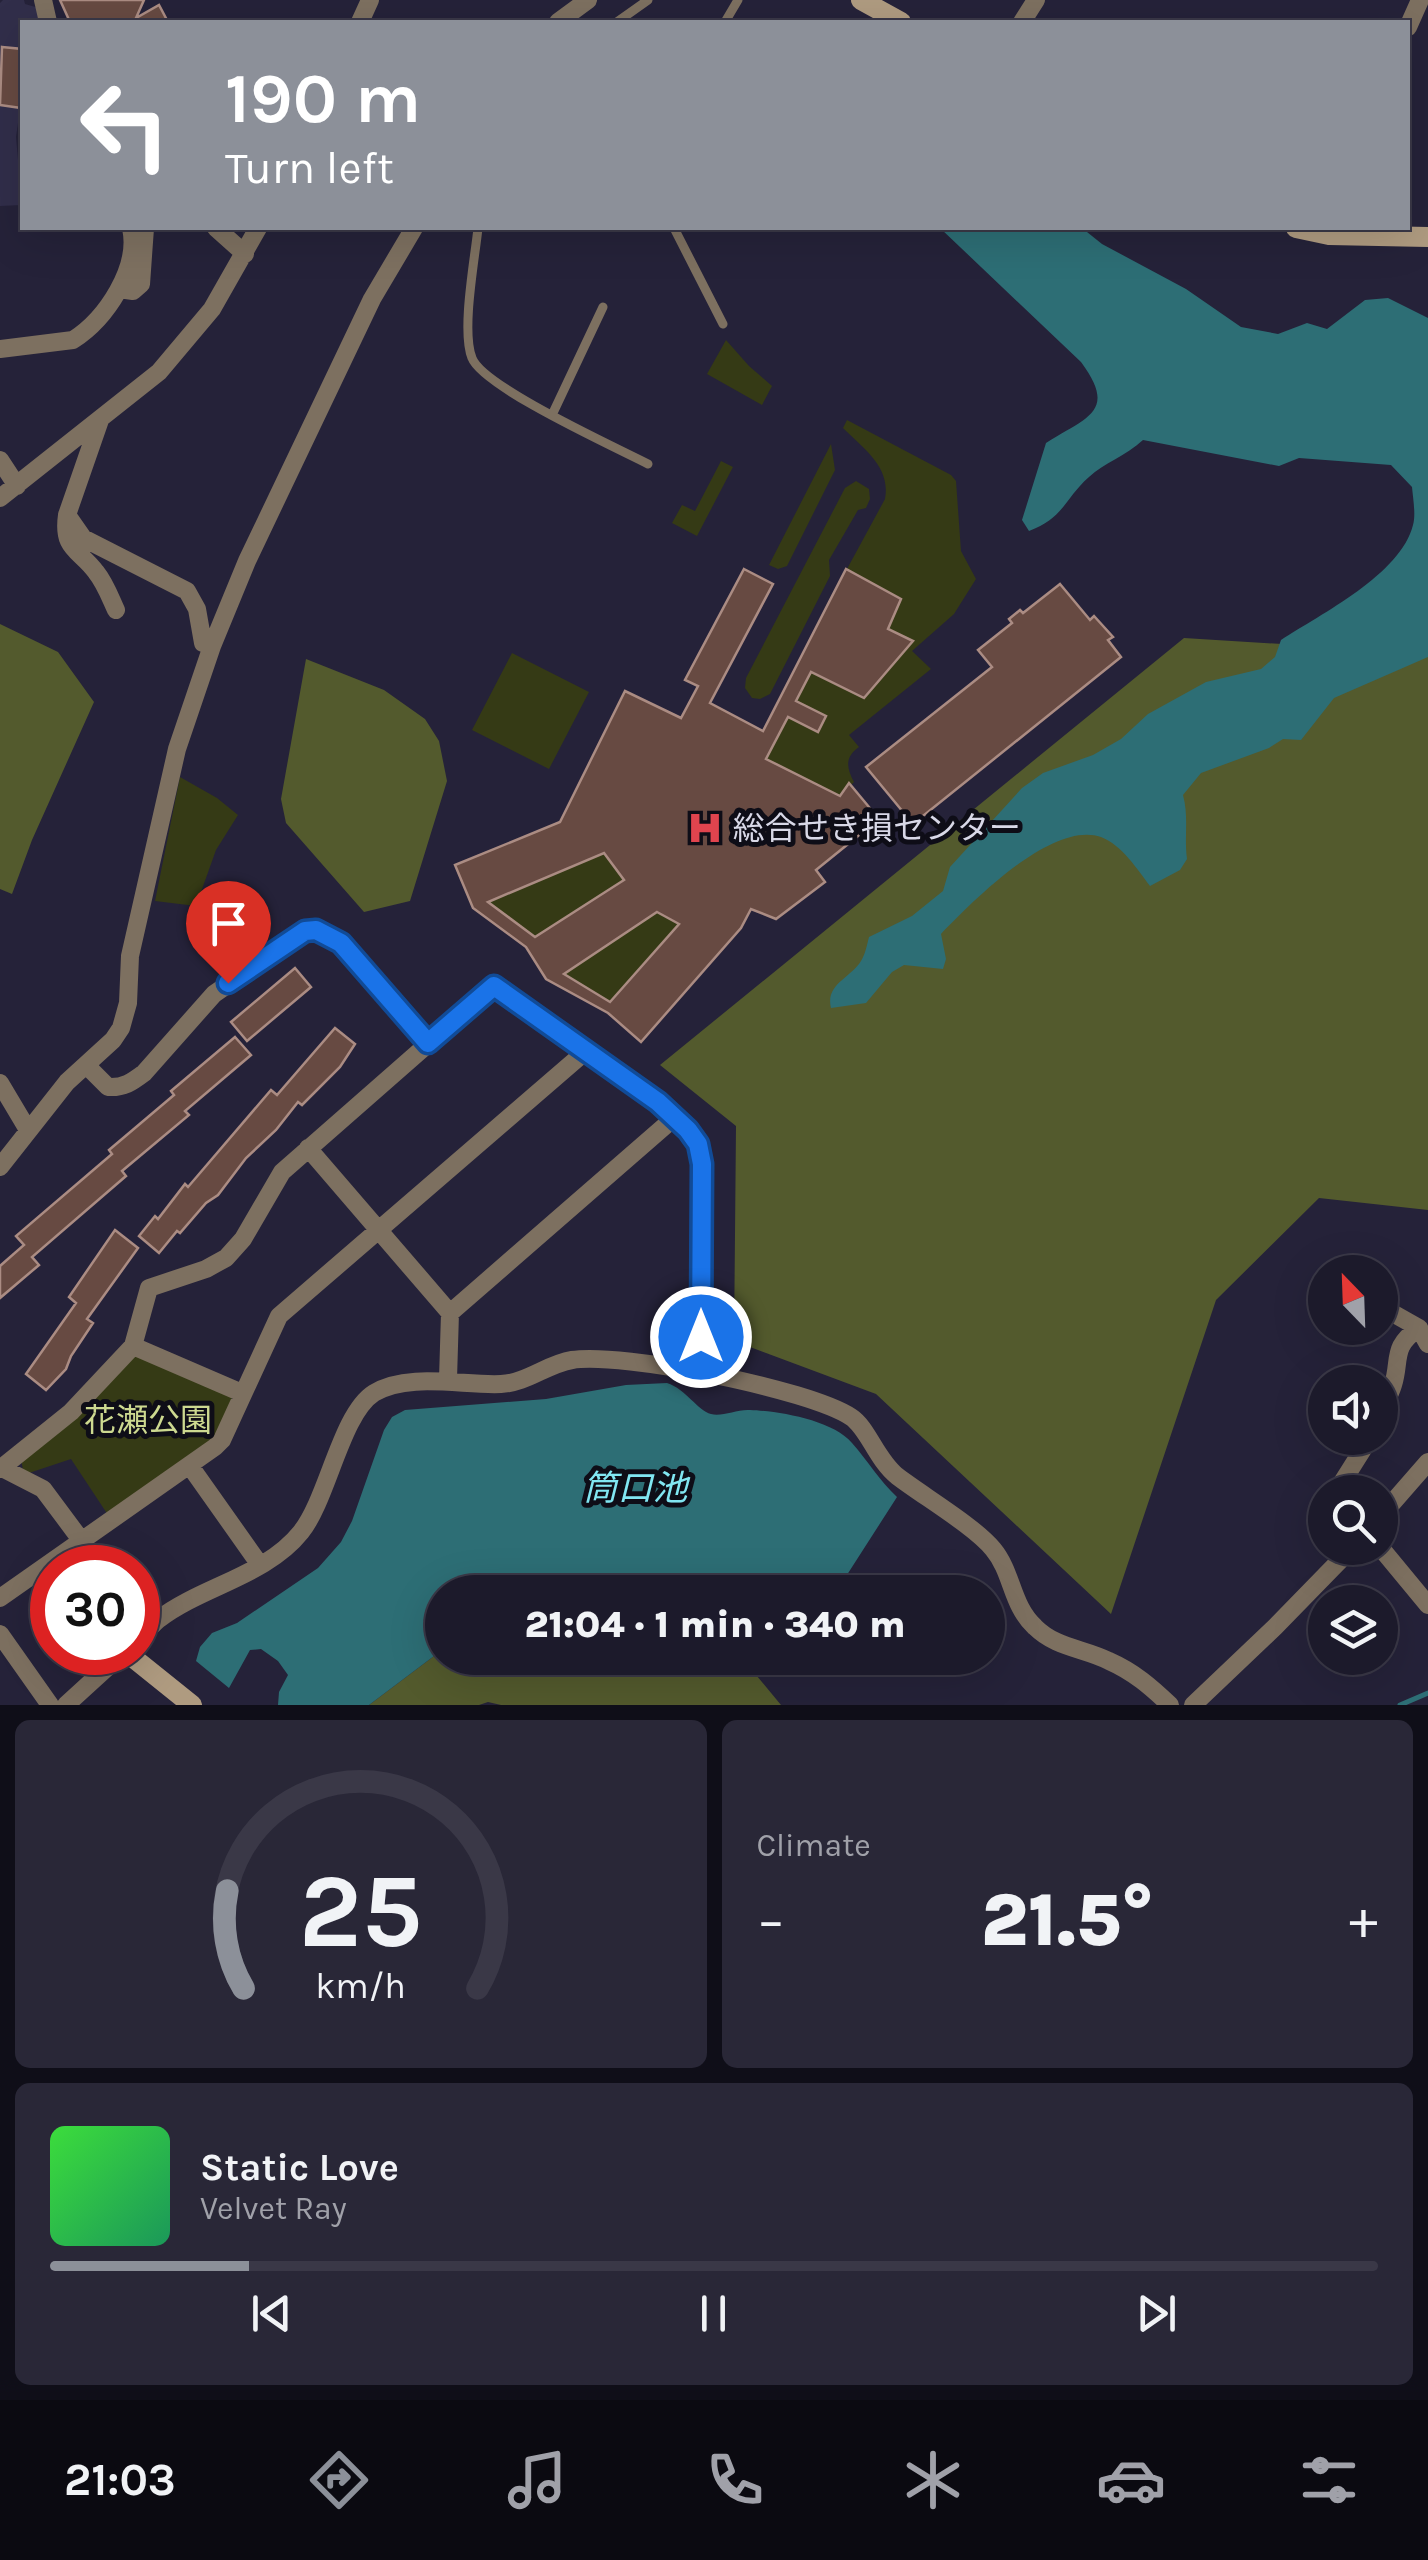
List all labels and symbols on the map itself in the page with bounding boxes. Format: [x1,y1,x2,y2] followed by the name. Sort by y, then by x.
[686,809,724,847] hospital icon: 総合せき損センター
[733,810,1021,847] place label: 総合せき損センター
[186,881,271,984] pin
[1308,1255,1398,1345] north arrow
[649,1285,753,1389] position arrow
[84,1402,212,1439] park label: 花瀬公園
[582,1468,690,1509] water label: 筒口池
[30,1545,160,1675] speed limit sign: 30

